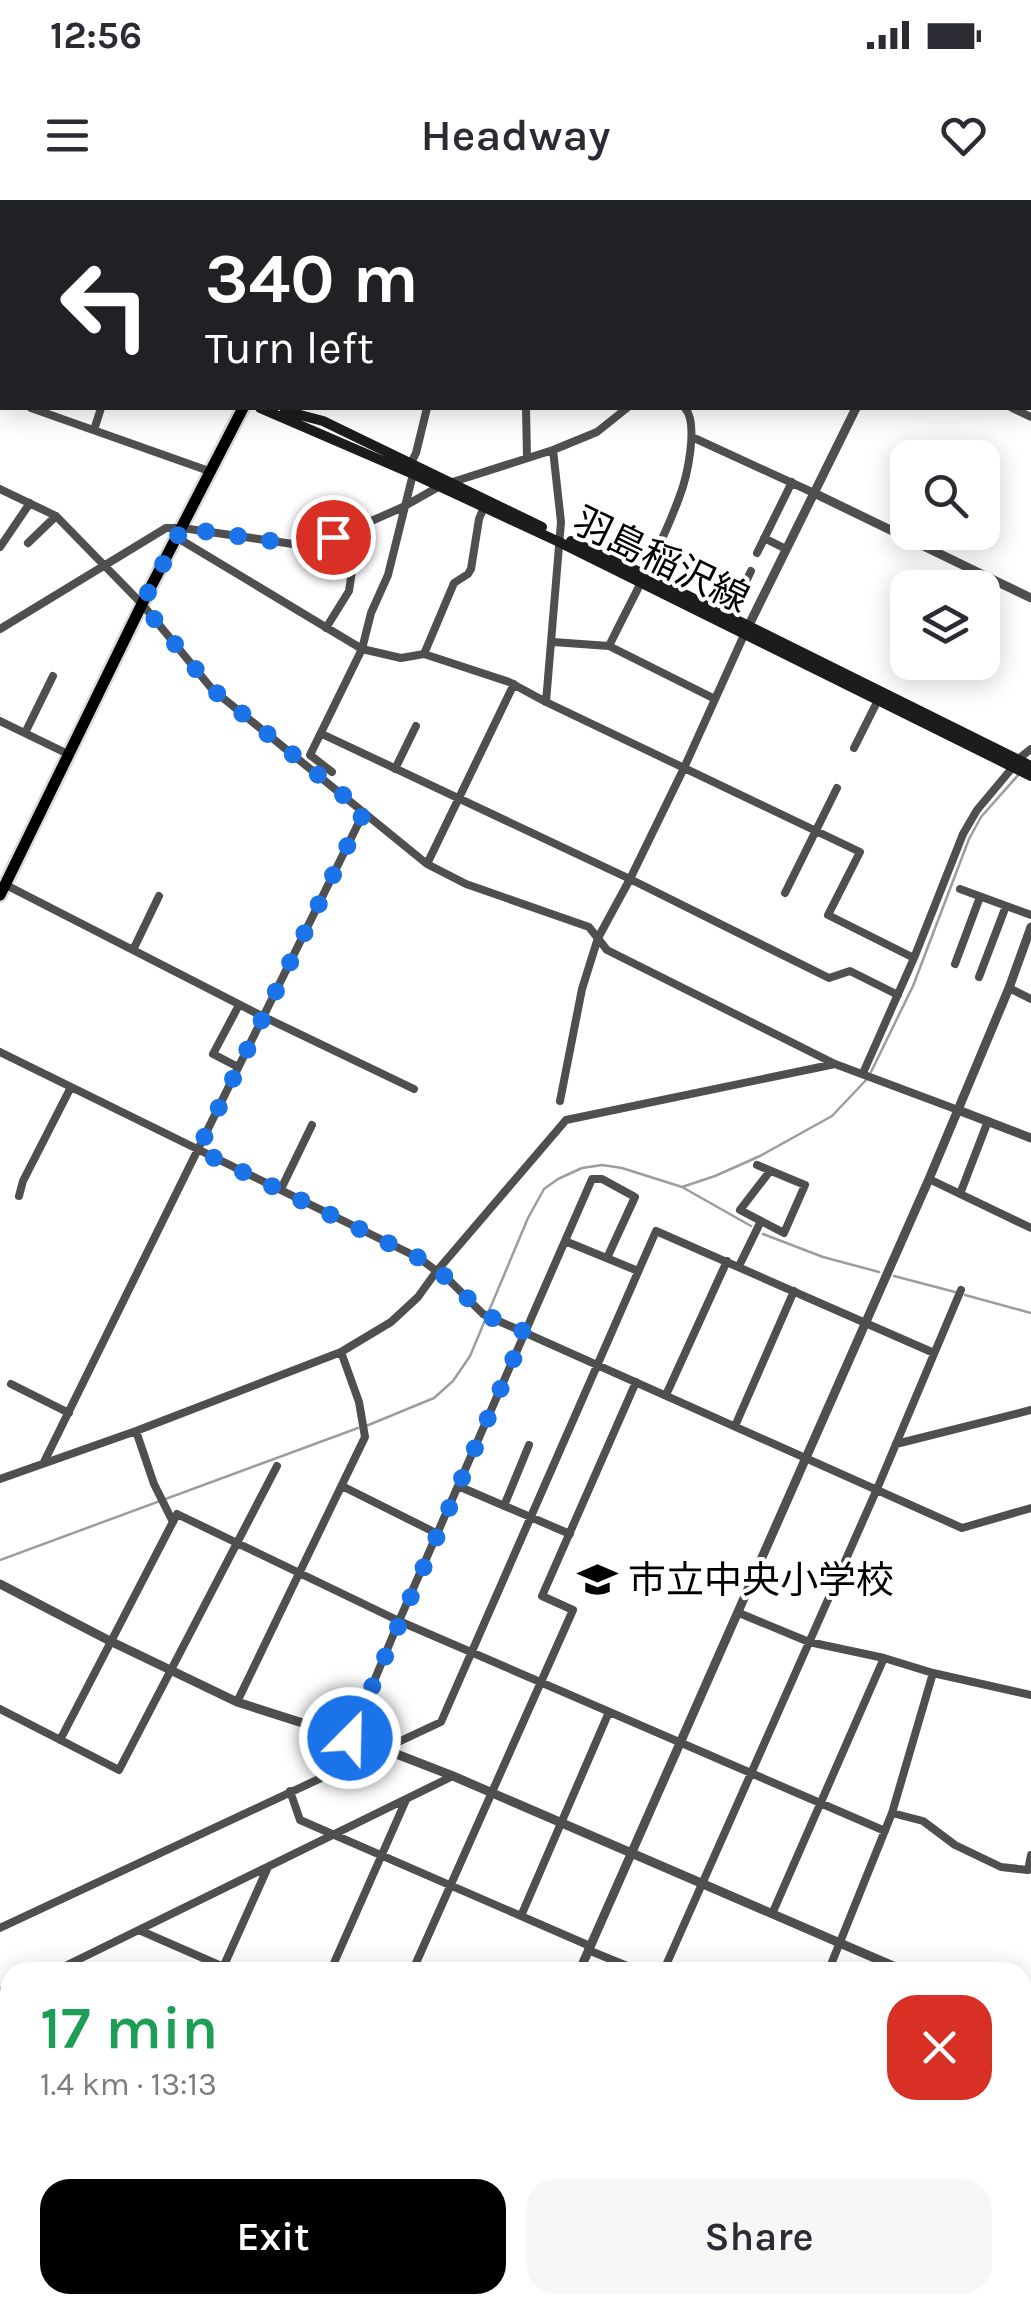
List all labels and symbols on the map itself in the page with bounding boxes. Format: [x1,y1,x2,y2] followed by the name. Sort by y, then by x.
[291,495,376,580] pin
[566,498,756,622] street label: 羽島稲沢線
[628,1558,894,1603] place label: 市立中央小学校
[577,1559,619,1601] school or university icon: 市立中央小学校
[298,1686,402,1790] position arrow

